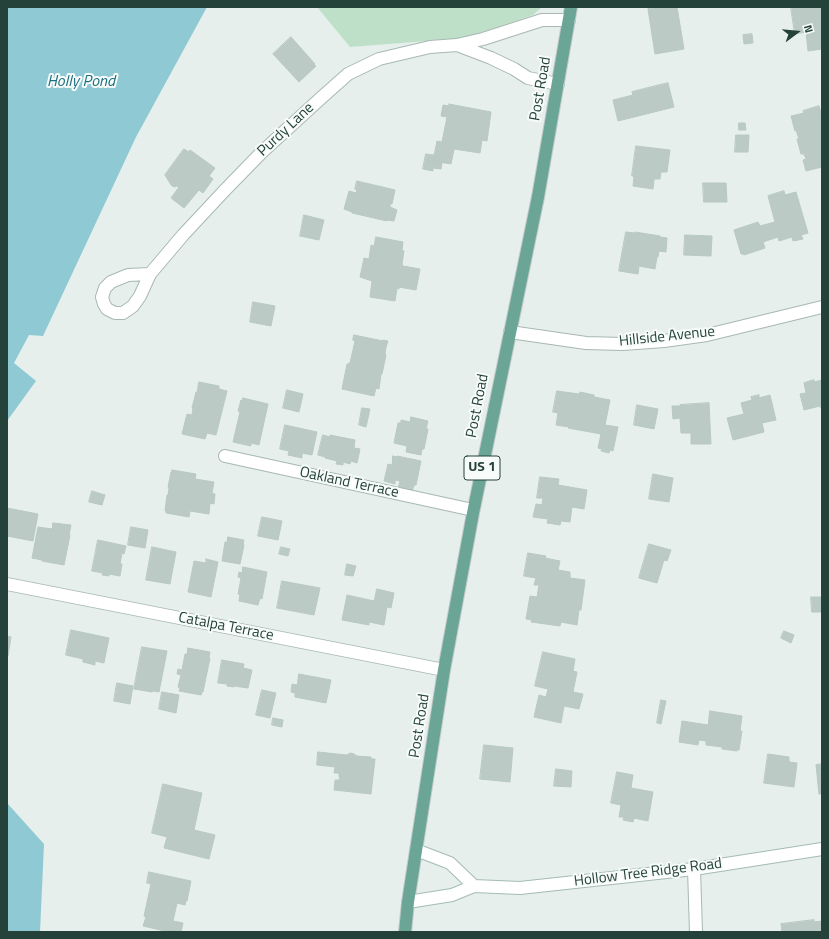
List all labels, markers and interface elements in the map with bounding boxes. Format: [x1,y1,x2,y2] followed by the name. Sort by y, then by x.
[777,12,817,52] north arrow
[800,23,817,35] text: N
[527,56,555,122] street label: Post Road
[47,72,115,92] water label: Holly Pond
[254,99,318,161] street label: Purdy Lane
[618,323,716,351] street label: Hillside Avenue
[463,372,493,440] street label: Post Road
[464,456,500,480] road number: US 1
[298,464,400,502] street label: Oakland Terrace
[177,609,275,645] street label: Catalpa Terrace
[406,693,434,759] street label: Post Road
[573,855,723,891] street label: Hollow Tree Ridge Road

